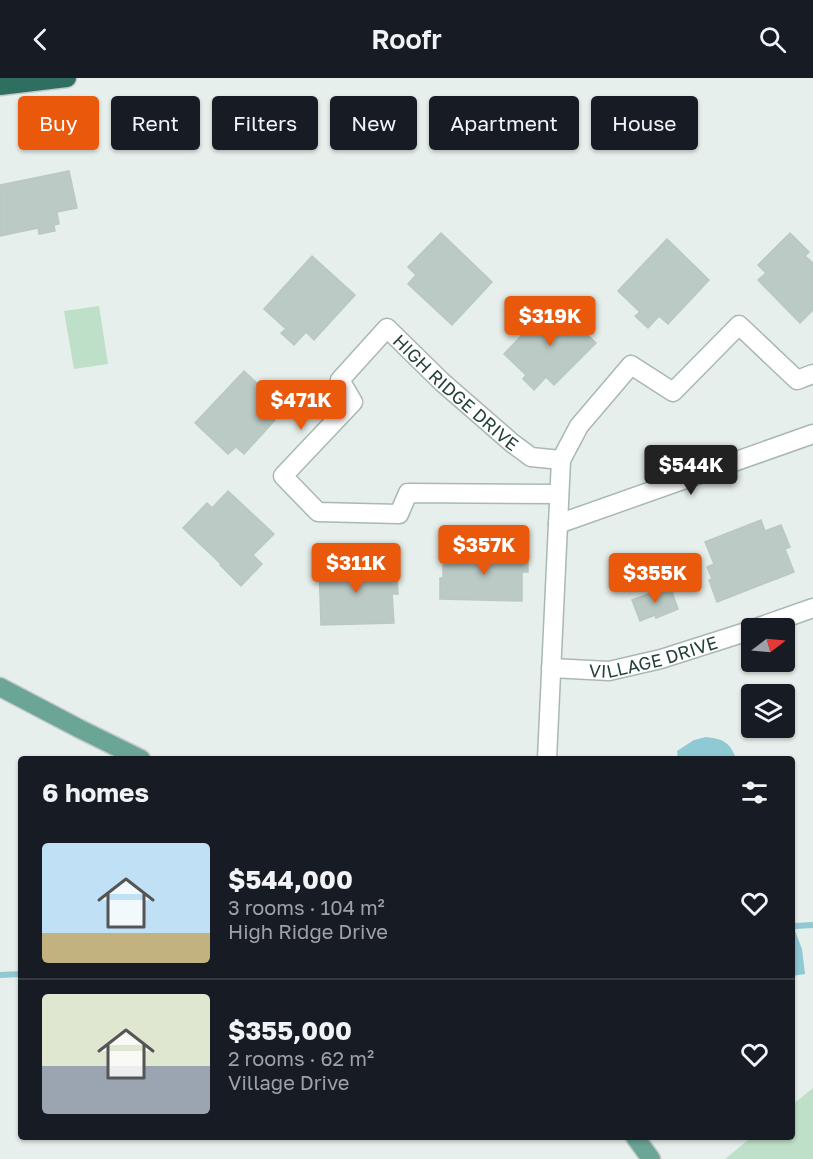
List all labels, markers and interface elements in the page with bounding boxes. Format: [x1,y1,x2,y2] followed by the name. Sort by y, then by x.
[24,23,57,56] icon: back
[371,23,442,55] text: Roofr
[756,23,789,56] icon: search
[18,96,99,150] chip: Buy
[111,96,200,150] chip: Rent
[212,96,318,150] chip: Filters
[330,96,417,150] chip: New
[429,96,579,150] chip: Apartment
[591,96,698,150] chip: House
[508,296,592,347] pin: $319K
[518,303,582,327] text: $319K
[389,329,523,455] street label: HIGH RIDGE DRIVE
[259,380,343,431] pin: $471K
[270,387,332,411] text: $471K
[649,445,733,496] pin: $544K
[658,452,724,476] text: $544K
[442,525,526,576] pin: $357K
[452,532,516,556] text: $357K
[314,543,398,594] pin: $311K
[326,550,386,574] text: $311K
[613,553,697,604] pin: $355K
[623,560,687,584] text: $355K
[741,618,795,672] north arrow
[741,618,795,738] map controls
[588,631,720,682] street label: VILLAGE DRIVE
[741,684,795,738] button: layers
[738,776,771,809] icon: filters
[42,777,149,808] text: 6 homes
[228,864,353,895] text: $544,000
[90,867,162,939] icon: home
[738,887,771,920] icon: heart
[228,895,385,919] text: 3 rooms · 104 m²
[228,919,388,943] text: High Ridge Drive
[228,1015,352,1046] text: $355,000
[90,1018,162,1090] icon: home
[738,1038,771,1071] icon: heart
[228,1046,374,1070] text: 2 rooms · 62 m²
[228,1070,349,1094] text: Village Drive

